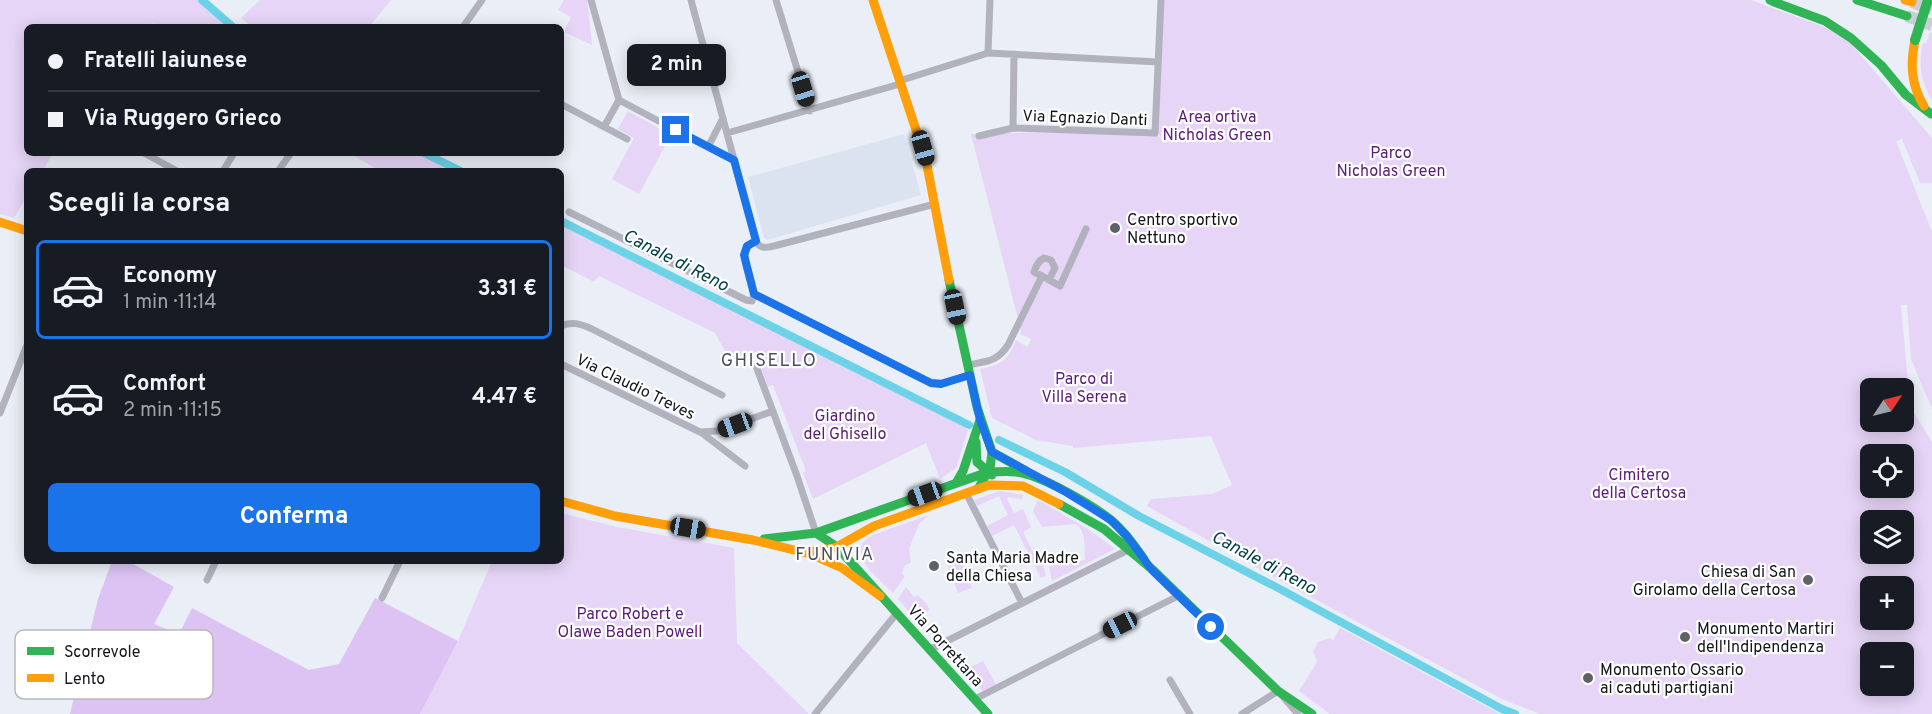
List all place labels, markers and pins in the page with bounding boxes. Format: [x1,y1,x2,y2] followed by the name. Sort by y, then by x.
[1127,211,1238,249] place label: Centro sportivo Nettuno
[1108,221,1122,235] marker: Centro sportivo Nettuno
[946,549,1079,587] place label: Santa Maria Madre della Chiesa
[927,559,941,573] marker: Santa Maria Madre della Chiesa
[1633,563,1796,601] place label: Chiesa di San Girolamo della Certosa
[1801,573,1815,587] marker: Chiesa di San Girolamo della Certosa
[1697,620,1834,658] place label: Monumento Martiri dell'Indipendenza
[1678,630,1692,644] marker: Monumento Martiri dell'Indipendenza
[1600,661,1744,699] place label: Monumento Ossario ai caduti partigiani
[1581,671,1595,685] marker: Monumento Ossario ai caduti partigiani

